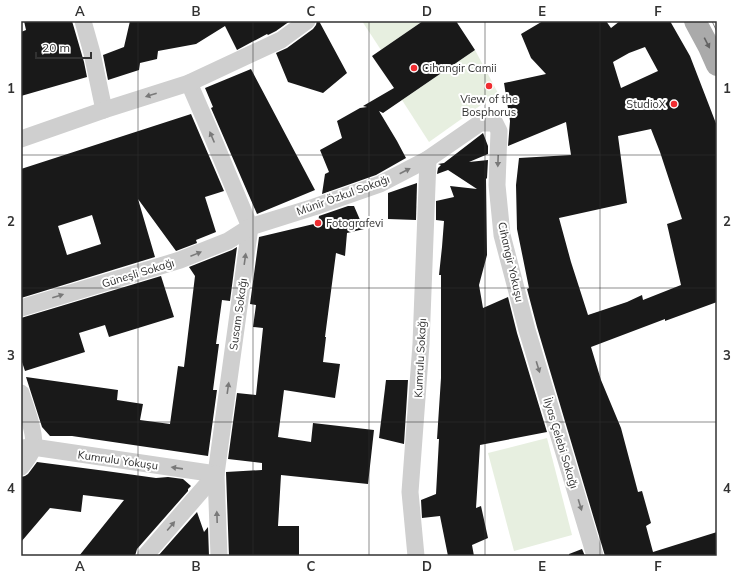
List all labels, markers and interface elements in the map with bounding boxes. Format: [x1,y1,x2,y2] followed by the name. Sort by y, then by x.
[75,3,85,19] text: A
[192,3,201,19] text: B
[307,3,316,19] text: C
[422,3,432,19] text: D
[538,3,546,19] text: E
[654,3,662,19] text: F
[36,34,91,60] scale bar
[703,37,710,49] one-way arrow
[42,40,70,55] text: 20 m
[422,61,497,75] place label: Cihangir Camii
[409,63,419,73] marker: Cihangir Camii
[7,80,15,96] text: 1
[723,80,731,96] text: 1
[484,81,494,91] marker: View of the Bosphorus
[145,92,157,98] one-way arrow
[460,92,518,119] place label: View of the Bosphorus
[626,97,667,111] place label: StudioX
[669,99,679,109] marker: StudioX
[209,130,215,142] one-way arrow
[495,155,501,168] one-way arrow
[399,168,411,174] one-way arrow
[295,172,391,218] street label: Münir Özkul Sokağı
[7,213,15,229] text: 2
[723,213,731,229] text: 2
[326,216,383,230] place label: Fotografevi
[313,218,323,228] marker: Fotografevi
[495,221,527,303] street label: Cihangir Yokuşu
[190,251,202,257] one-way arrow
[242,253,249,265] one-way arrow
[100,255,176,291] street label: Güneşli Sokağı
[226,277,250,351] street label: Susam Sokağı
[53,293,65,299] one-way arrow
[411,318,429,398] street label: Kumrulu Sokağı
[7,347,15,363] text: 3
[723,347,731,363] text: 3
[535,362,541,374] one-way arrow
[225,382,231,394] one-way arrow
[540,396,582,490] street label: İlyas Çelebi Sokağı
[77,447,159,473] street label: Kumrulu Yokuşu
[171,465,183,471] one-way arrow
[7,480,15,496] text: 4
[723,480,731,496] text: 4
[577,500,583,512] one-way arrow
[214,511,221,523] one-way arrow
[166,521,175,532] one-way arrow
[75,558,85,574] text: A
[192,558,201,574] text: B
[307,558,316,574] text: C
[422,558,432,574] text: D
[538,558,546,574] text: E
[654,558,662,574] text: F

